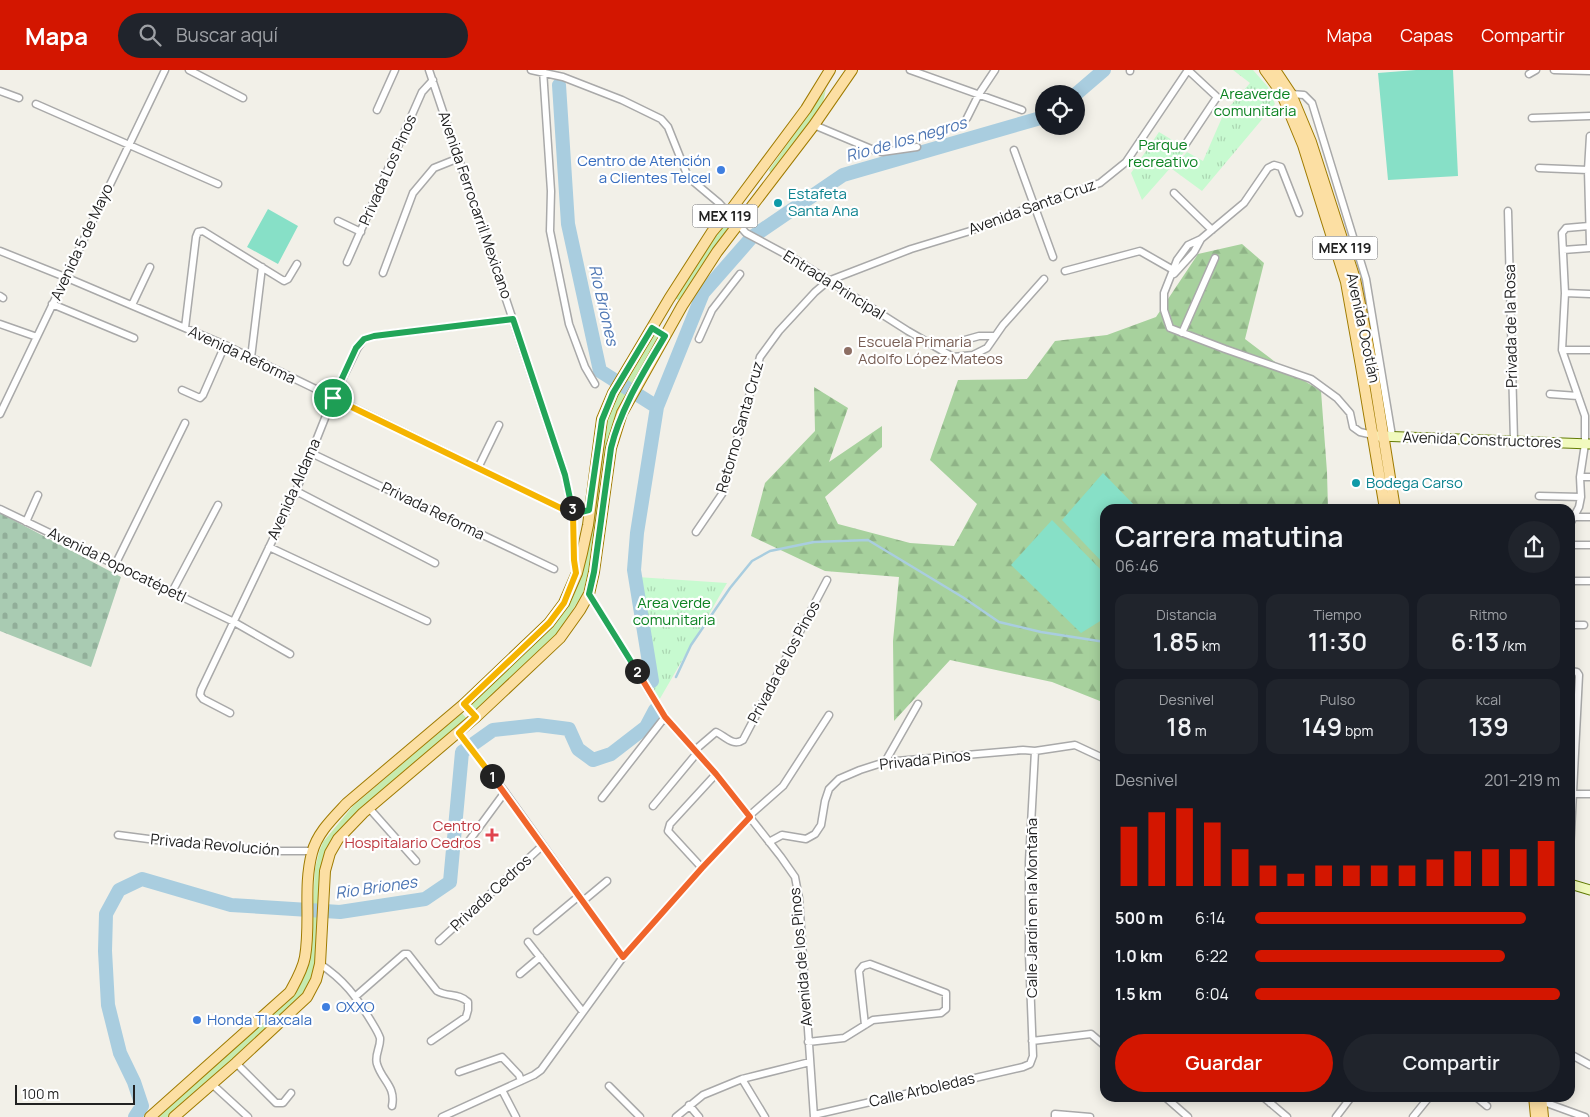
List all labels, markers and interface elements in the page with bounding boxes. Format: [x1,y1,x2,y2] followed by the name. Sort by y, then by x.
[118,13,468,58] search box
[25,19,88,52] text: Mapa
[136,21,164,49] icon: search
[176,22,278,48] text: Buscar aquí
[1326,23,1372,47] text: Mapa
[1400,23,1453,47] text: Capas
[1481,23,1565,47] text: Compartir
[1214,83,1296,121] park label: Areaverde comunitaria
[1035,85,1085,135] map controls
[1035,85,1085,135] button: locate
[433,108,518,302] street label: Avenida Ferrocarril Mexicano
[354,111,421,228] street label: Privada Los Pinos
[843,111,971,167] water label: Rio de los negros
[1128,134,1198,172] park label: Parque recreativo
[577,150,711,188] place label: Centro de Atención a Clientes Telcel
[715,164,727,176] marker: Centro de Atención a Clientes Telcel
[965,174,1099,239] street label: Avenida Santa Cruz
[45,180,118,304] street label: Avenida 5 de Mayo
[788,183,859,221] place label: Estafeta Santa Ana
[772,197,784,209] marker: Estafeta Santa Ana
[692,204,758,228] road number: MEX 119
[1312,237,1378,260] road number: MEX 119
[779,245,889,324] street label: Entrada Principal
[584,262,624,349] water label: Rio Briones
[1499,264,1522,388] street label: Privada de la Rosa
[1342,271,1385,385] street label: Avenida Ocotlán
[185,321,299,389] street label: Avenida Reforma
[858,331,1003,369] place label: Escuela Primaria Adolfo López Mateos
[842,345,854,357] marker: Escuela Primaria Adolfo López Mateos
[711,359,768,495] street label: Retorno Santa Cruz
[312,377,354,419] pin
[319,384,347,412] icon: arrive
[1402,426,1562,453] street label: Avenida Constructores
[262,435,325,543] street label: Avenida Aldama
[1366,472,1463,493] place label: Bodega Carso
[378,477,488,545] street label: Privada Reforma
[1350,477,1362,489] marker: Bodega Carso
[560,496,584,520] pin: 3
[568,499,577,518] text: 3
[1115,517,1344,555] text: Carrera matutina
[1508,521,1560,573] button: share
[45,522,190,607] street label: Avenida Popocatépetl
[1115,555,1159,577] text: 06:46
[633,592,715,630] park label: Area verde comunitaria
[742,597,825,727] street label: Privada de los Pinos
[1156,605,1217,624] text: Distancia
[1313,605,1362,624] text: Tiempo
[1470,605,1507,624] text: Ritmo
[1153,624,1199,659] text: 1.85
[1308,624,1367,659] text: 11:30
[1451,624,1499,659] text: 6:13
[1199,636,1220,655] text: km
[1499,636,1526,655] text: /km
[624,658,650,684] pin: 2
[633,662,642,681] text: 2
[1159,690,1214,709] text: Desnivel
[1320,690,1355,709] text: Pulso
[1476,690,1501,709] text: kcal
[1166,709,1192,744] text: 18
[1302,709,1342,744] text: 149
[1468,709,1509,744] text: 139
[1192,721,1207,740] text: m
[1342,721,1373,740] text: bpm
[878,744,972,775] street label: Privada Pinos
[480,764,504,788] pin: 1
[489,767,496,786] text: 1
[1115,769,1178,791] text: Desnivel
[1484,769,1560,791] text: 201–219 m
[344,815,481,853] place label: Centro Hospitalario Cedros
[1021,818,1042,998] street label: Calle Jardín en la Montaña
[150,828,281,861] street label: Privada Revolución
[485,828,499,842] marker: Centro Hospitalario Cedros
[445,849,536,936] street label: Privada Cedros
[334,870,420,904] water label: Rio Briones
[784,887,817,1027] street label: Avenida de los Pinos
[1115,907,1163,929] text: 500 m
[1195,907,1225,929] text: 6:14
[1115,945,1163,967] text: 1.0 km
[1195,945,1228,967] text: 6:22
[1115,983,1162,1005] text: 1.5 km
[1195,983,1229,1005] text: 6:04
[336,996,375,1017] place label: OXXO
[320,1001,332,1013] marker: OXXO
[207,1009,312,1030] place label: Honda Tlaxcala
[191,1014,203,1026] marker: Honda Tlaxcala
[1115,1034,1333,1092] button: Guardar
[1343,1034,1560,1092] button: Compartir
[867,1067,977,1112] street label: Calle Arboledas
[15,1082,135,1105] scale bar
[22,1084,59,1103] text: 100 m

